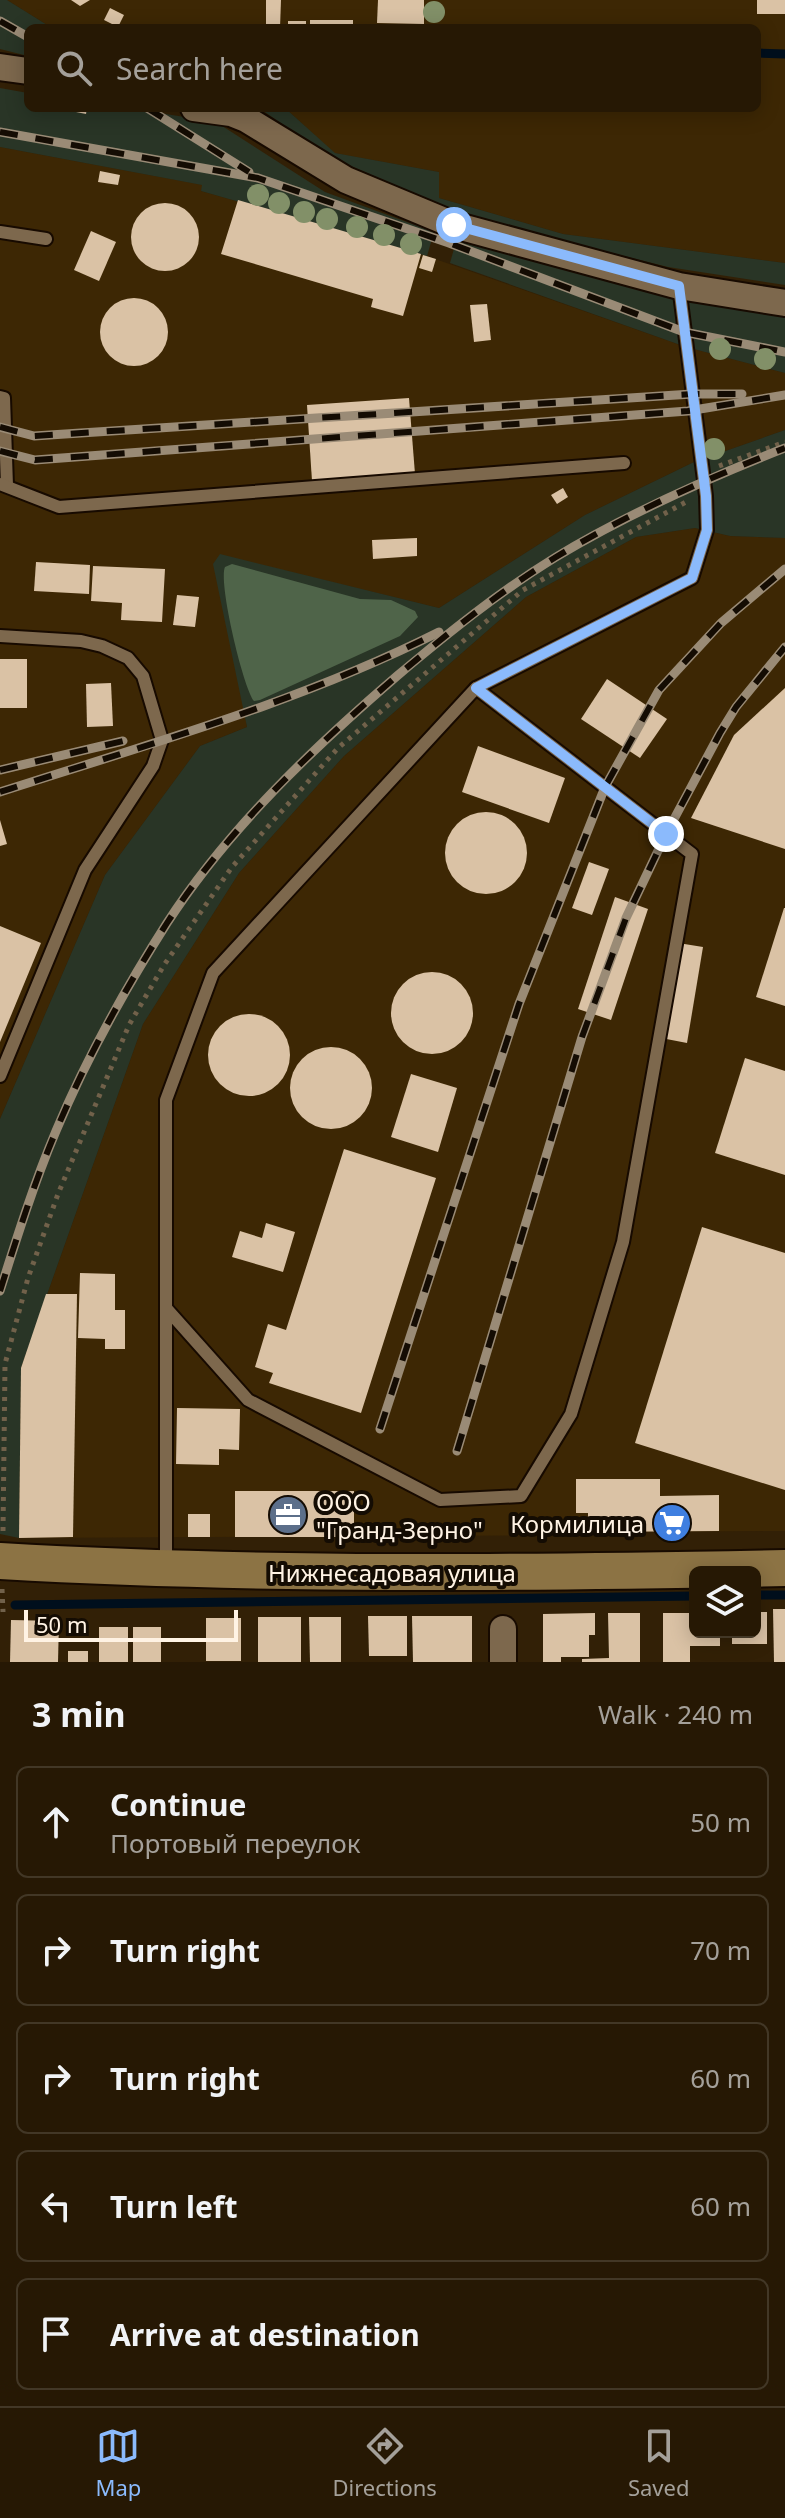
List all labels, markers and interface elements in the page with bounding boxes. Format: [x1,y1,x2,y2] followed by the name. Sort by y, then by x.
[24,24,761,112] search box
[52,46,96,90] icon: search
[116,48,283,89] text: Search here
[436,207,472,243] route start
[648,816,684,852] route end
[316,1485,483,1546] place label: ООО "Гранд-Зерно"
[267,1494,309,1536] office icon: ООО "Гранд-Зерно"
[651,1502,693,1544] supermarket icon: Кормилица
[510,1507,644,1540] place label: Кормилица
[268,1556,516,1589] street label: Нижнесадовая улица
[689,1566,761,1638] map controls
[689,1566,761,1638] button: layers
[24,1606,238,1642] scale bar
[36,1609,87,1639] text: 50 m
[32,1691,126,1737] text: 3 min
[598,1696,753,1732] text: Walk · 240 m
[110,1784,246,1825] text: Continue
[34,1800,78,1844] icon: ahead
[690,1804,751,1840] text: 50 m
[110,1825,361,1861] text: Портовый переулок
[34,1928,78,1972] icon: right
[110,1930,260,1971] text: Turn right
[690,1932,751,1968] text: 70 m
[34,2056,78,2100] icon: right
[110,2058,260,2099] text: Turn right
[690,2060,751,2096] text: 60 m
[34,2184,78,2228] icon: left
[110,2186,238,2227] text: Turn left
[690,2188,751,2224] text: 60 m
[34,2312,78,2356] icon: arrive
[110,2314,420,2355] text: Arrive at destination
[96,2424,141,2502] tab: Map
[332,2424,437,2502] tab: Directions
[628,2424,689,2502] tab: Saved

